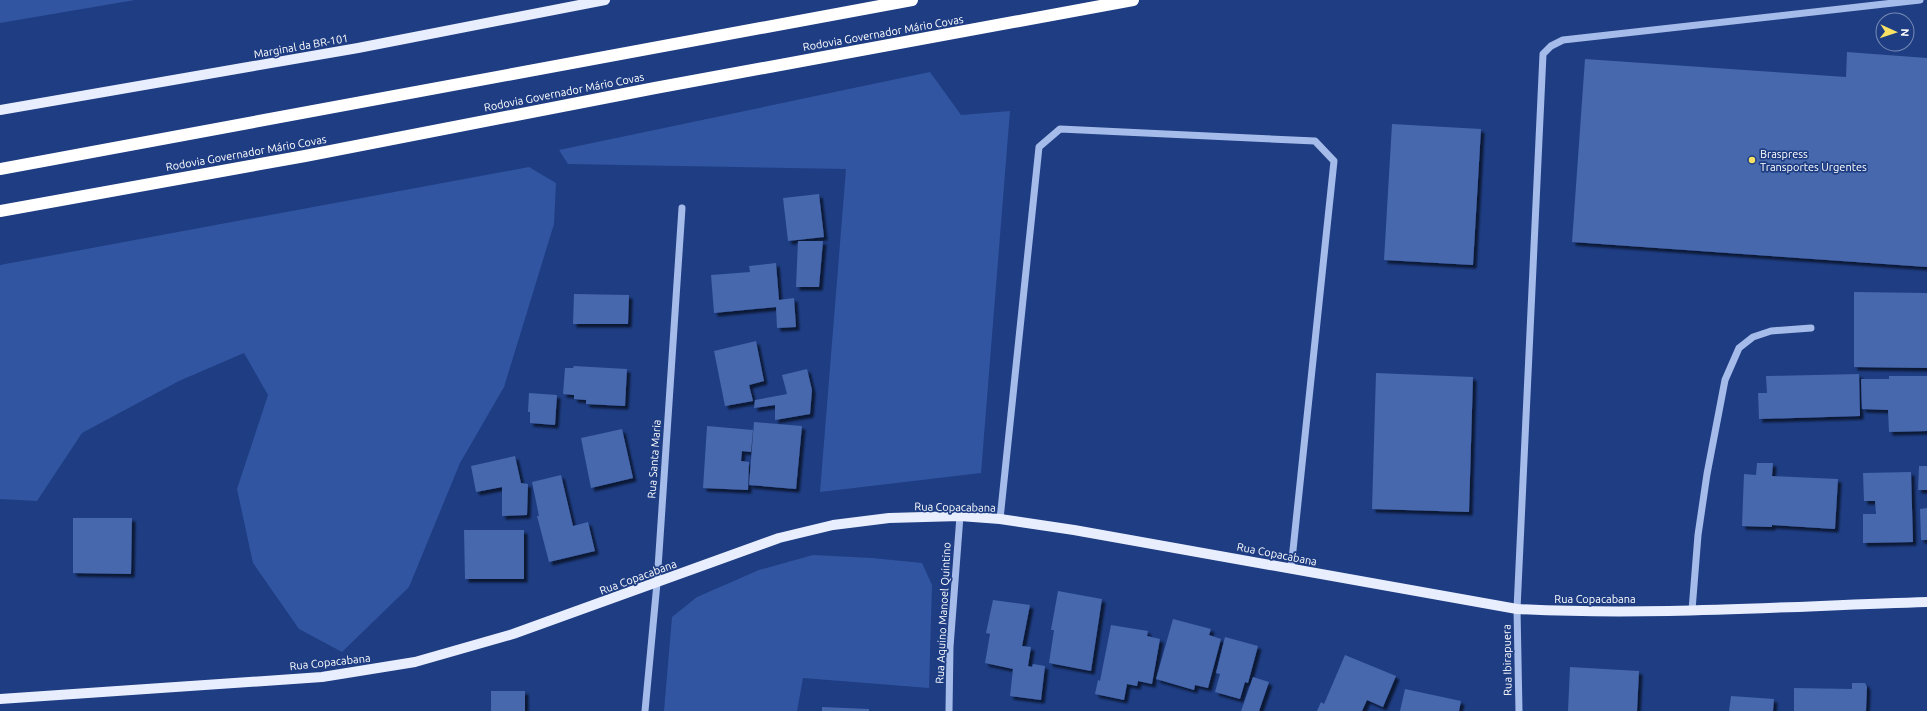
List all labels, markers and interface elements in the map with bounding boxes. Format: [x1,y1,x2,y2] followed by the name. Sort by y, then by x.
[1875,12,1915,52] north arrow
[802,13,965,53] street label: Rodovia Governador Mário Covas
[1899,28,1911,37] text: N
[253,32,349,60] street label: Marginal da BR-101
[483,71,645,113] street label: Rodovia Governador Mário Covas
[165,133,328,173] street label: Rodovia Governador Mário Covas
[1760,148,1867,173] place label: Braspress Transportes Urgentes
[1747,155,1757,165] marker: Braspress Transportes Urgentes
[645,419,663,499] street label: Rua Santa Maria
[914,500,996,514] street label: Rua Copacabana
[1236,540,1318,568] street label: Rua Copacabana
[933,542,953,684] street label: Rua Aquino Manoel Quintino
[598,557,678,597] street label: Rua Copacabana
[1554,593,1636,605] street label: Rua Copacabana
[1500,624,1514,696] street label: Rua Ibirapuera
[289,652,371,672] street label: Rua Copacabana

